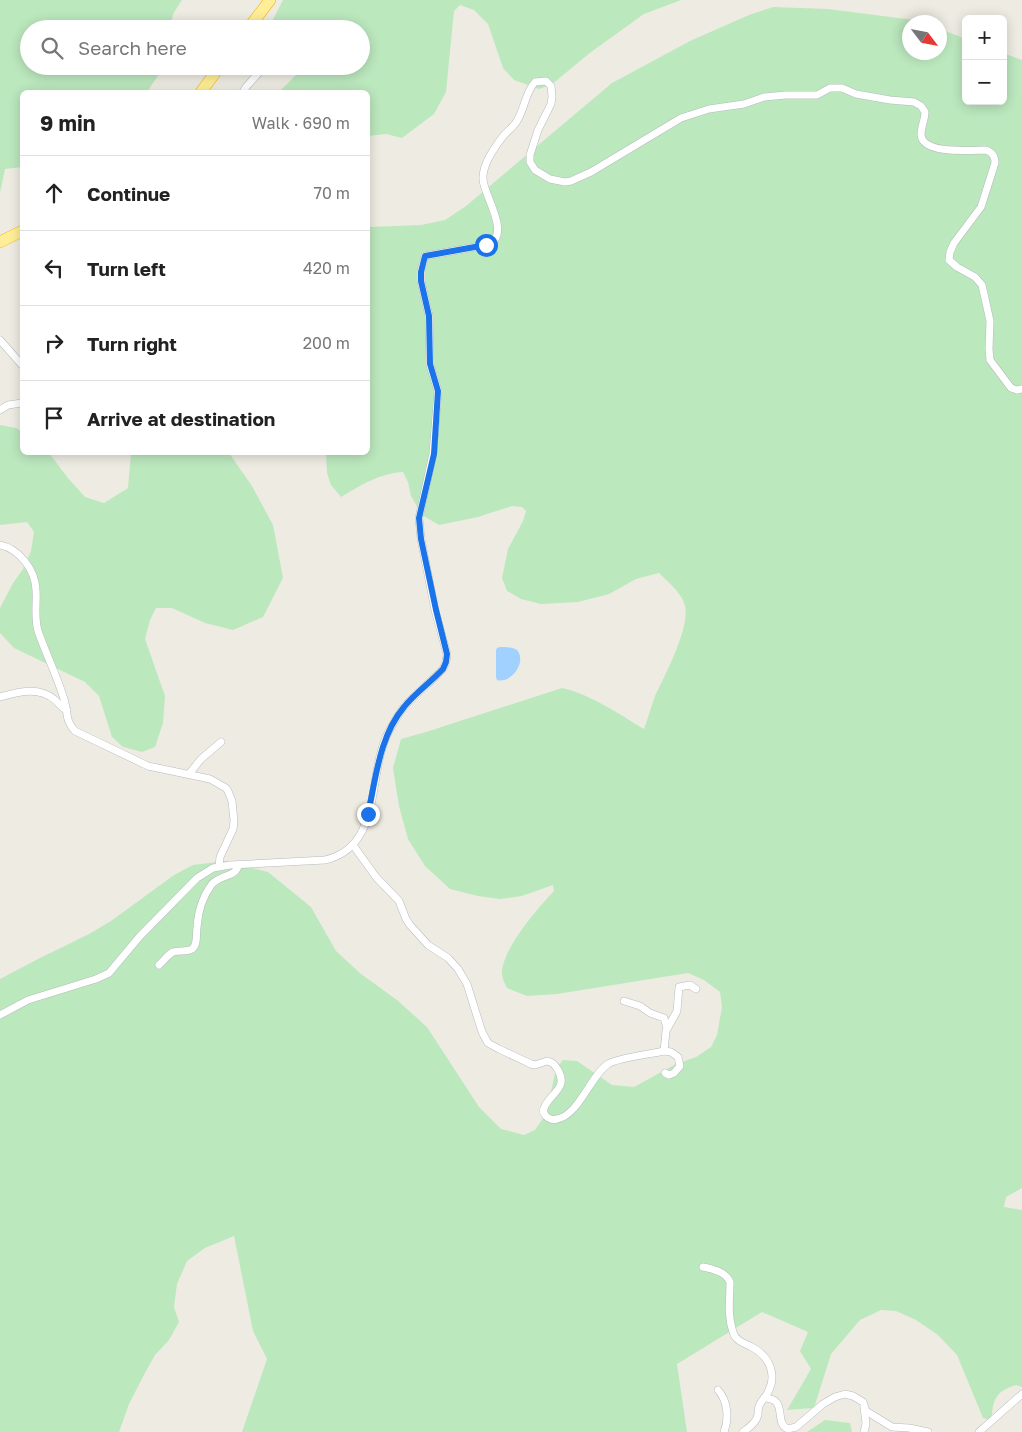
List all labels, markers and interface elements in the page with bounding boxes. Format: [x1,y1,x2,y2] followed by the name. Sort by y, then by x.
[902,15,947,60] north arrow
[962,15,1007,105] map controls
[962,15,1007,60] button: +
[20,20,370,75] search box
[38,34,66,62] icon: search
[78,36,187,59] text: Search here
[962,60,1007,105] button: −
[40,110,95,136] text: 9 min
[252,113,350,133] text: Walk · 690 m
[40,179,68,207] icon: ahead
[87,182,170,205] text: Continue
[313,183,350,203] text: 70 m
[475,234,498,257] route start
[40,254,68,282] icon: left
[87,257,166,280] text: Turn left
[303,258,350,278] text: 420 m
[40,329,68,357] icon: right
[87,332,177,355] text: Turn right
[303,333,350,353] text: 200 m
[40,404,68,432] icon: arrive
[87,407,275,430] text: Arrive at destination
[357,803,380,826] route end

